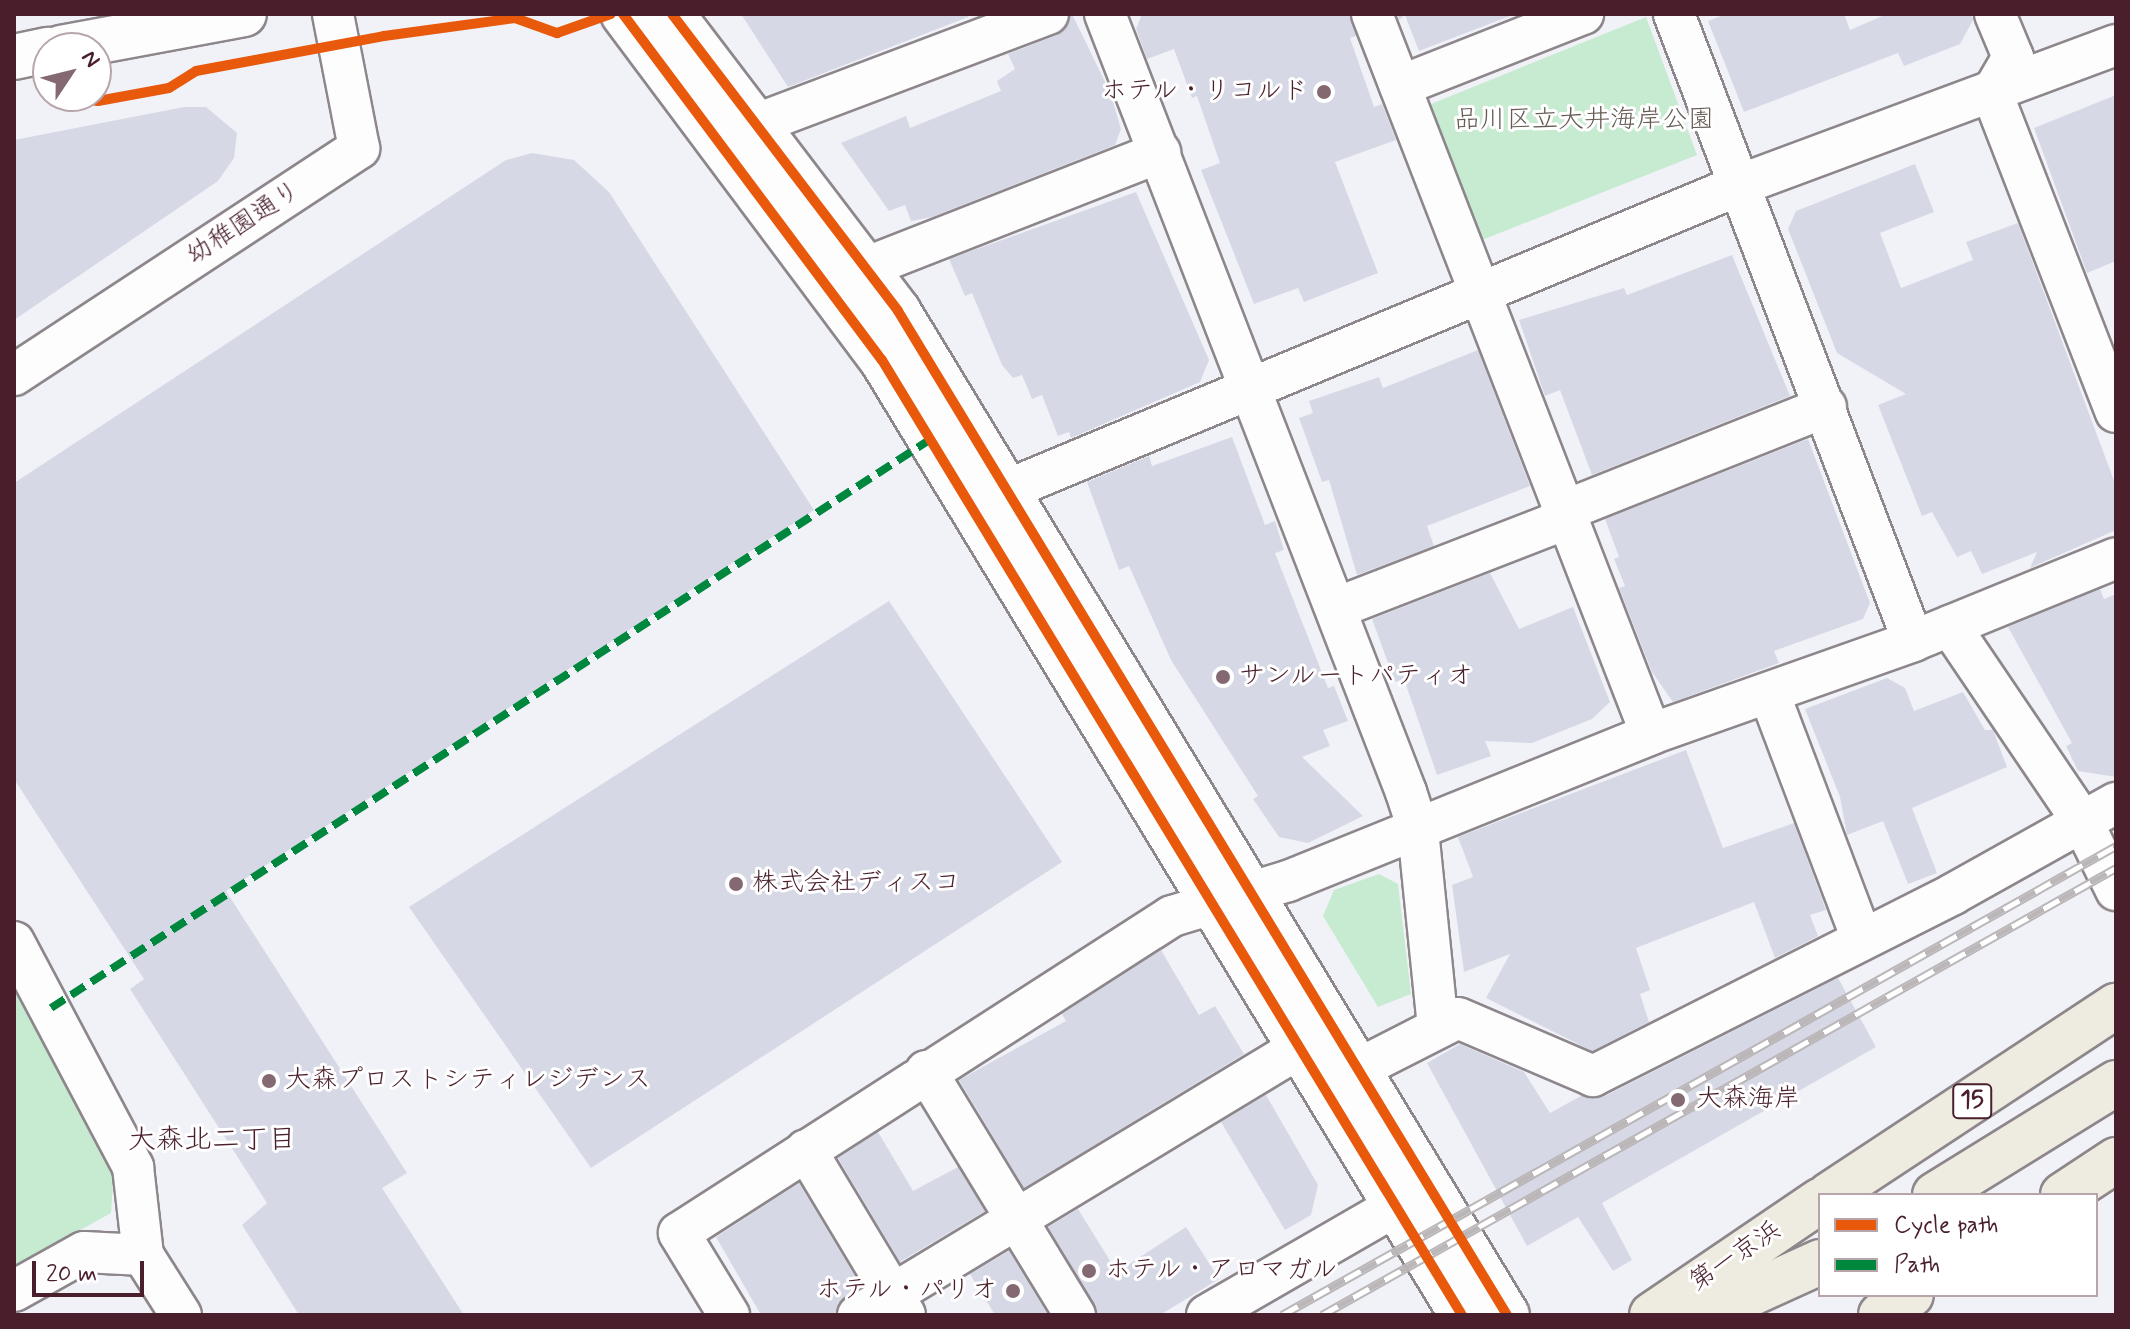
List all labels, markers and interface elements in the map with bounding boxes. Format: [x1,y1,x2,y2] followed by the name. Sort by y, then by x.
[32,32,112,112] north arrow
[74,45,106,73] text: N
[1100,76,1308,108] place label: ホテル・リコルド
[1315,83,1333,101] marker: ホテル・リコルド
[1454,105,1714,137] park label: 品川区立大井海岸公園
[181,176,307,272] street label: 幼稚園通り
[1239,661,1474,693] place label: サンルートパティオ
[1214,668,1232,686] marker: サンルートパティオ
[752,868,960,900] place label: 株式会社ディスコ
[727,875,745,893] marker: 株式会社ディスコ
[285,1065,649,1097] place label: 大森プロストシティレジデンス
[260,1072,278,1090] marker: 大森プロストシティレジデンス
[1952,1081,1992,1121] road number: 15
[1696,1084,1800,1116] place label: 大森海岸
[1667,1089,1689,1111] marker: 大森海岸
[128,1124,296,1158] district label: 大森北二丁目
[1818,1193,2098,1297] legend
[1894,1210,1999,1241] text: Cycle path
[1684,1215,1788,1299] street label: 第一京浜
[36,1245,148,1295] scale bar
[1894,1250,1940,1281] text: Path
[1105,1255,1339,1287] place label: ホテル・アロマガル
[46,1259,97,1290] text: 20 m
[1080,1262,1098,1280] marker: ホテル・アロマガル
[815,1275,997,1307] place label: ホテル・パリオ
[1004,1282,1022,1300] marker: ホテル・パリオ

